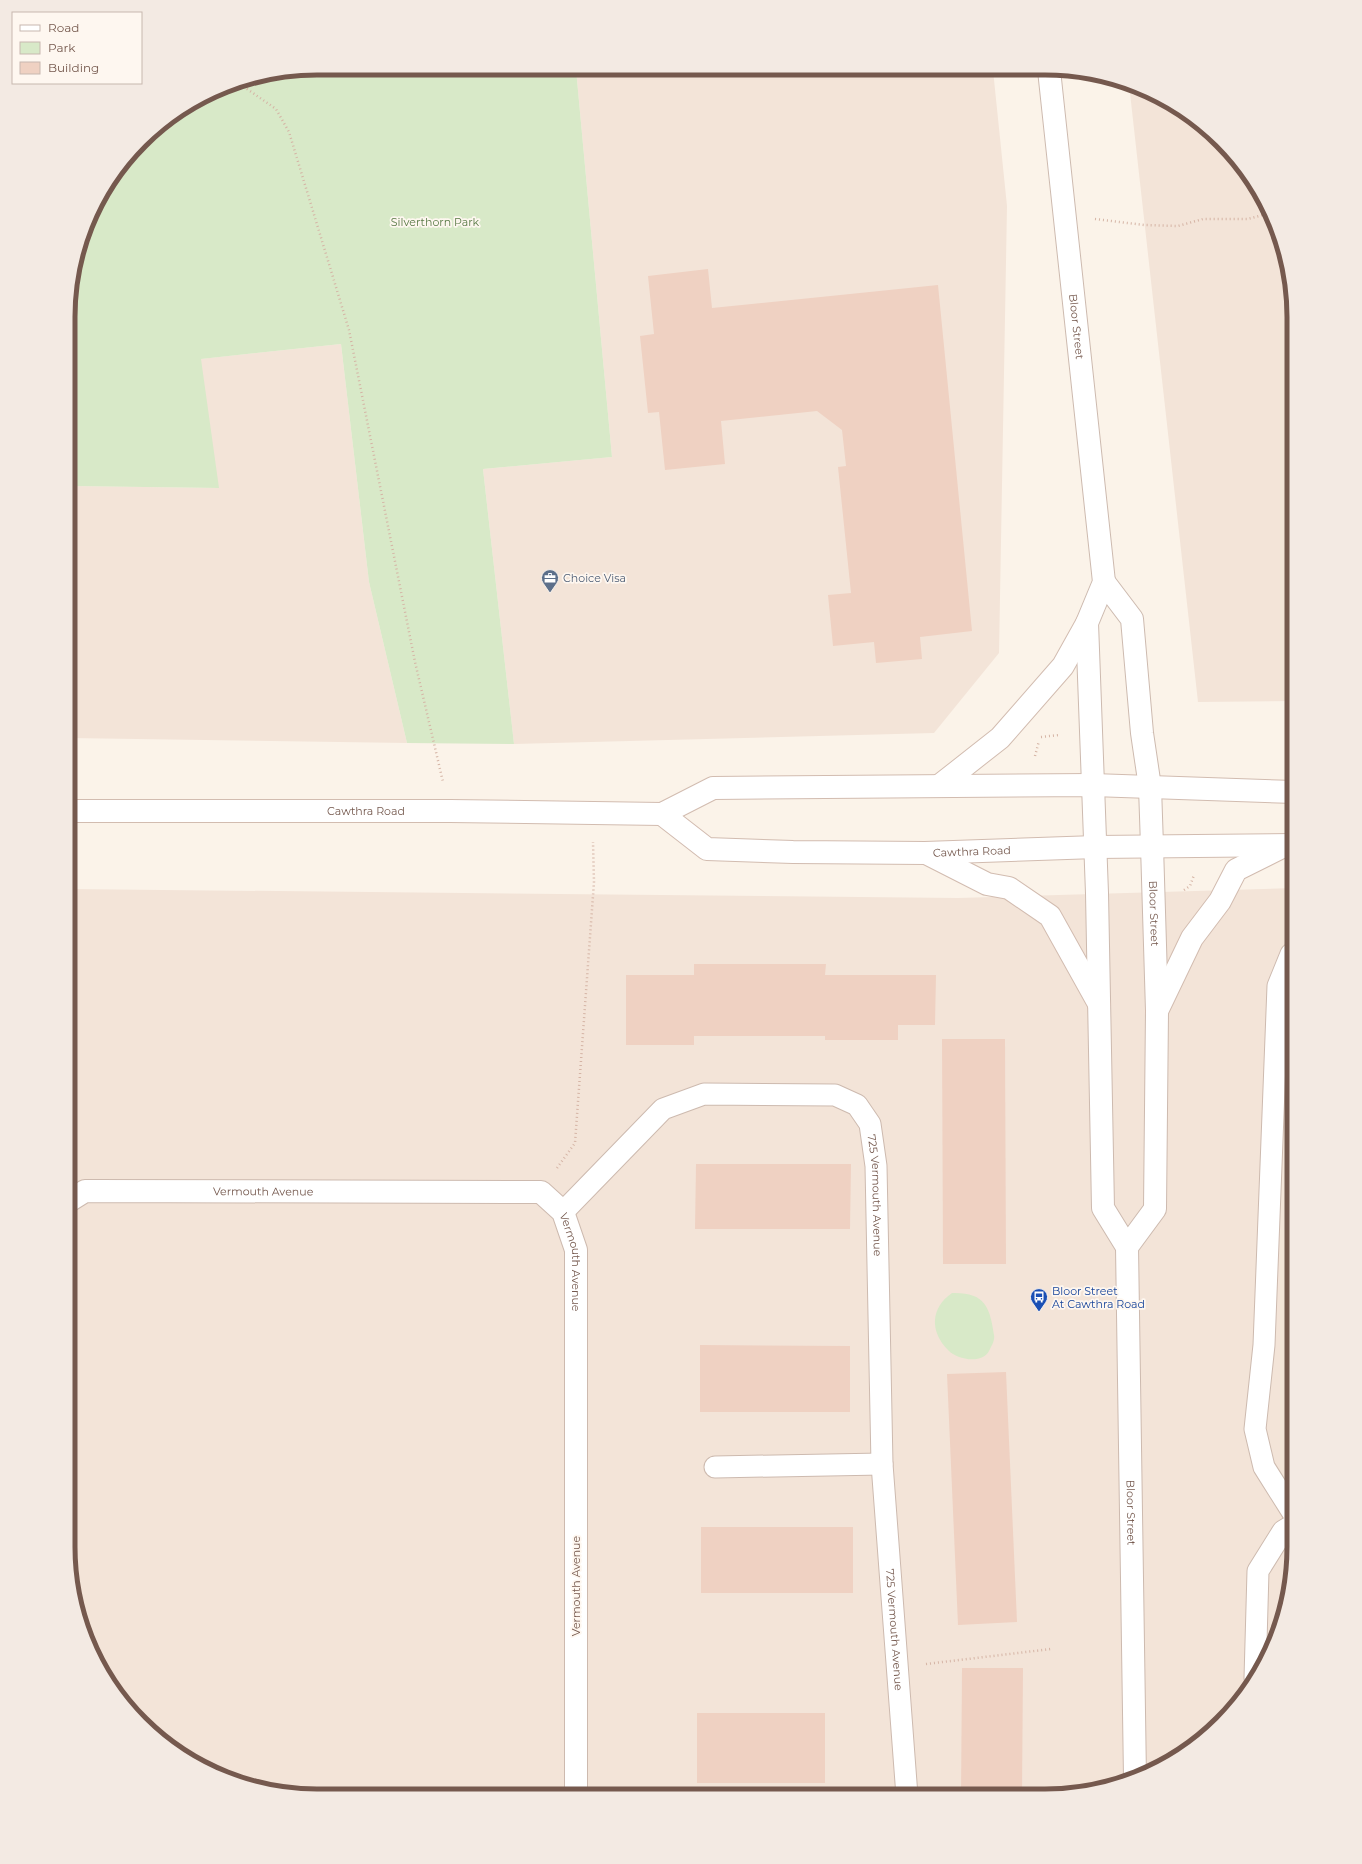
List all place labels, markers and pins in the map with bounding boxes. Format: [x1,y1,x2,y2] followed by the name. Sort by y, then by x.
[540,568,560,593] office icon: Choice Visa
[563,571,626,585] place label: Choice Visa
[1052,1284,1145,1311] place label: Bloor Street At Cawthra Road
[1029,1287,1049,1312] bus stop icon: Bloor Street At Cawthra Road

